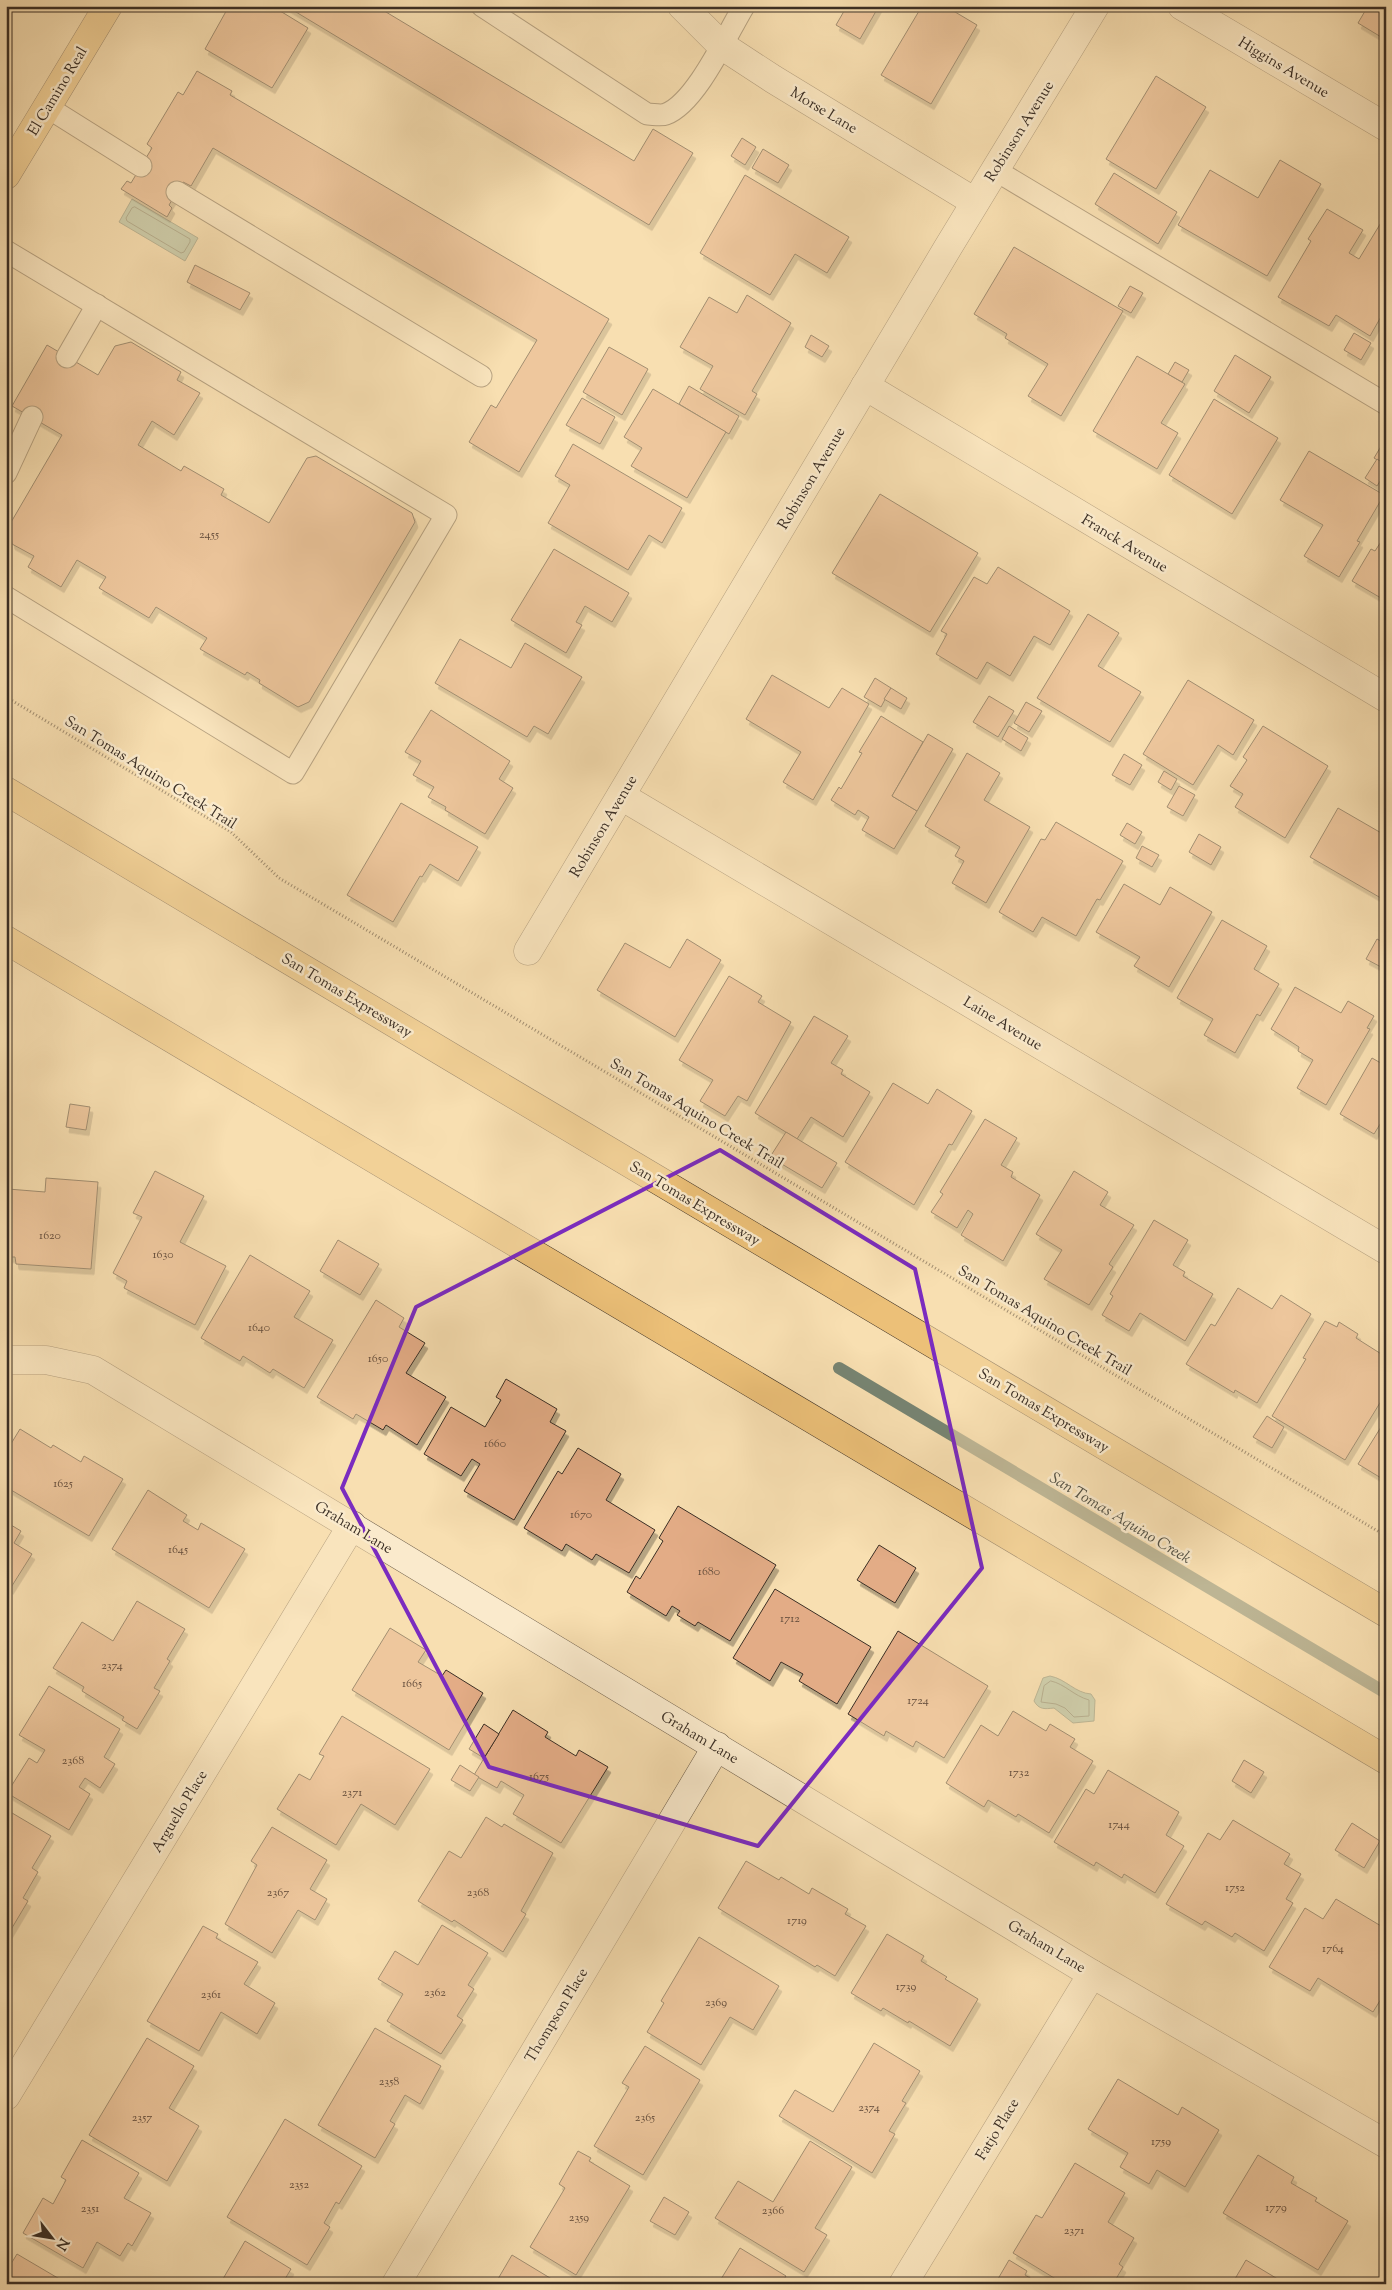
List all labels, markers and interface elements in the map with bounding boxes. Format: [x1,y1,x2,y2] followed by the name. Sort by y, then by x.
[1234,33,1333,104] street label: Higgins Avenue
[23,43,93,140] street label: El Camino Real
[981,77,1060,187] street label: Robinson Avenue
[786,83,861,140] street label: Morse Lane
[773,424,851,534] street label: Robinson Avenue
[1077,510,1171,578] street label: Franck Avenue
[199,526,219,544] house number: 2455
[60,712,240,835] street label: San Tomas Aquino Creek Trail
[565,772,643,882] street label: Robinson Avenue
[277,949,416,1044] street label: San Tomas Expressway
[959,992,1046,1056] street label: Laine Avenue
[605,1054,787,1175] street label: San Tomas Aquino Creek Trail
[625,1157,764,1252] street label: San Tomas Expressway
[39,1227,61,1245] house number: 1620
[152,1246,174,1264] house number: 1630
[953,1261,1135,1382] street label: San Tomas Aquino Creek Trail
[248,1319,270,1337] house number: 1640
[368,1350,388,1368] house number: 1650
[974,1364,1113,1459] street label: San Tomas Expressway
[484,1435,506,1453] house number: 1660
[1045,1468,1195,1571] water label: San Tomas Aquino Creek
[53,1475,73,1493] house number: 1625
[310,1497,396,1560] street label: Graham Lane
[570,1506,592,1524] house number: 1670
[168,1541,188,1559] house number: 1645
[698,1563,720,1581] house number: 1680
[780,1610,800,1628] house number: 1712
[101,1657,123,1675] house number: 2374
[402,1675,422,1693] house number: 1665
[907,1692,929,1710] house number: 1724
[656,1707,742,1770] street label: Graham Lane
[62,1752,84,1770] house number: 2368
[1009,1764,1030,1782] house number: 1732
[147,1766,213,1857] street label: Arguello Place
[529,1768,549,1786] house number: 1675
[342,1784,362,1802] house number: 2371
[1108,1816,1130,1834] house number: 1744
[1225,1879,1245,1897] house number: 1752
[267,1884,289,1902] house number: 2367
[467,1884,489,1902] house number: 2368
[787,1912,807,1930] house number: 1719
[1003,1916,1089,1979] street label: Graham Lane
[1322,1940,1344,1958] house number: 1764
[521,1964,594,2067] street label: Thompson Place
[896,1978,916,1996] house number: 1739
[424,1984,446,2002] house number: 2362
[201,1986,221,2004] house number: 2361
[705,1994,727,2012] house number: 2369
[379,2073,399,2091] house number: 2358
[972,2095,1025,2165] street label: Fatjo Place
[858,2099,880,2117] house number: 2374
[132,2109,152,2127] house number: 2357
[635,2109,655,2127] house number: 2365
[1151,2133,1171,2151] house number: 1759
[289,2176,309,2194] house number: 2352
[1265,2199,1287,2217] house number: 1779
[81,2200,99,2218] house number: 2351
[762,2202,784,2220] house number: 2366
[569,2209,589,2227] house number: 2359
[28,2212,78,2262] north arrow
[1064,2222,1084,2240] house number: 2371
[50,2234,73,2254] text: N

